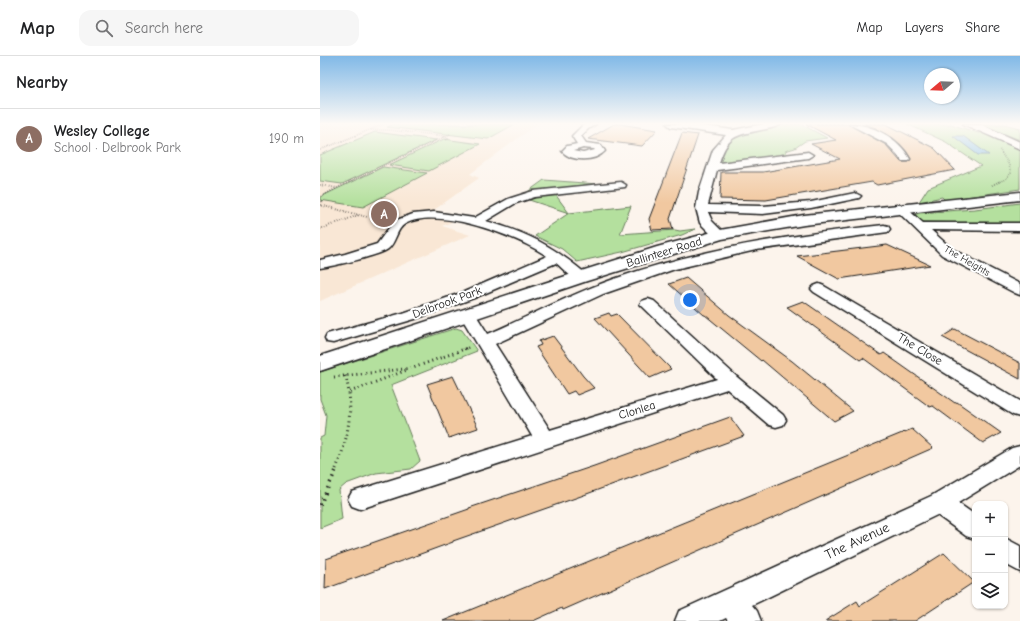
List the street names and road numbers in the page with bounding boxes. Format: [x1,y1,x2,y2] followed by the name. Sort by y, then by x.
[625,234,703,270] street label: Ballinteer Road
[942,243,992,279] street label: The Heights
[410,283,484,321] street label: Delbrook Park
[895,330,945,368] street label: The Close
[617,398,657,422] street label: Clonlea
[822,519,892,563] street label: The Avenue

